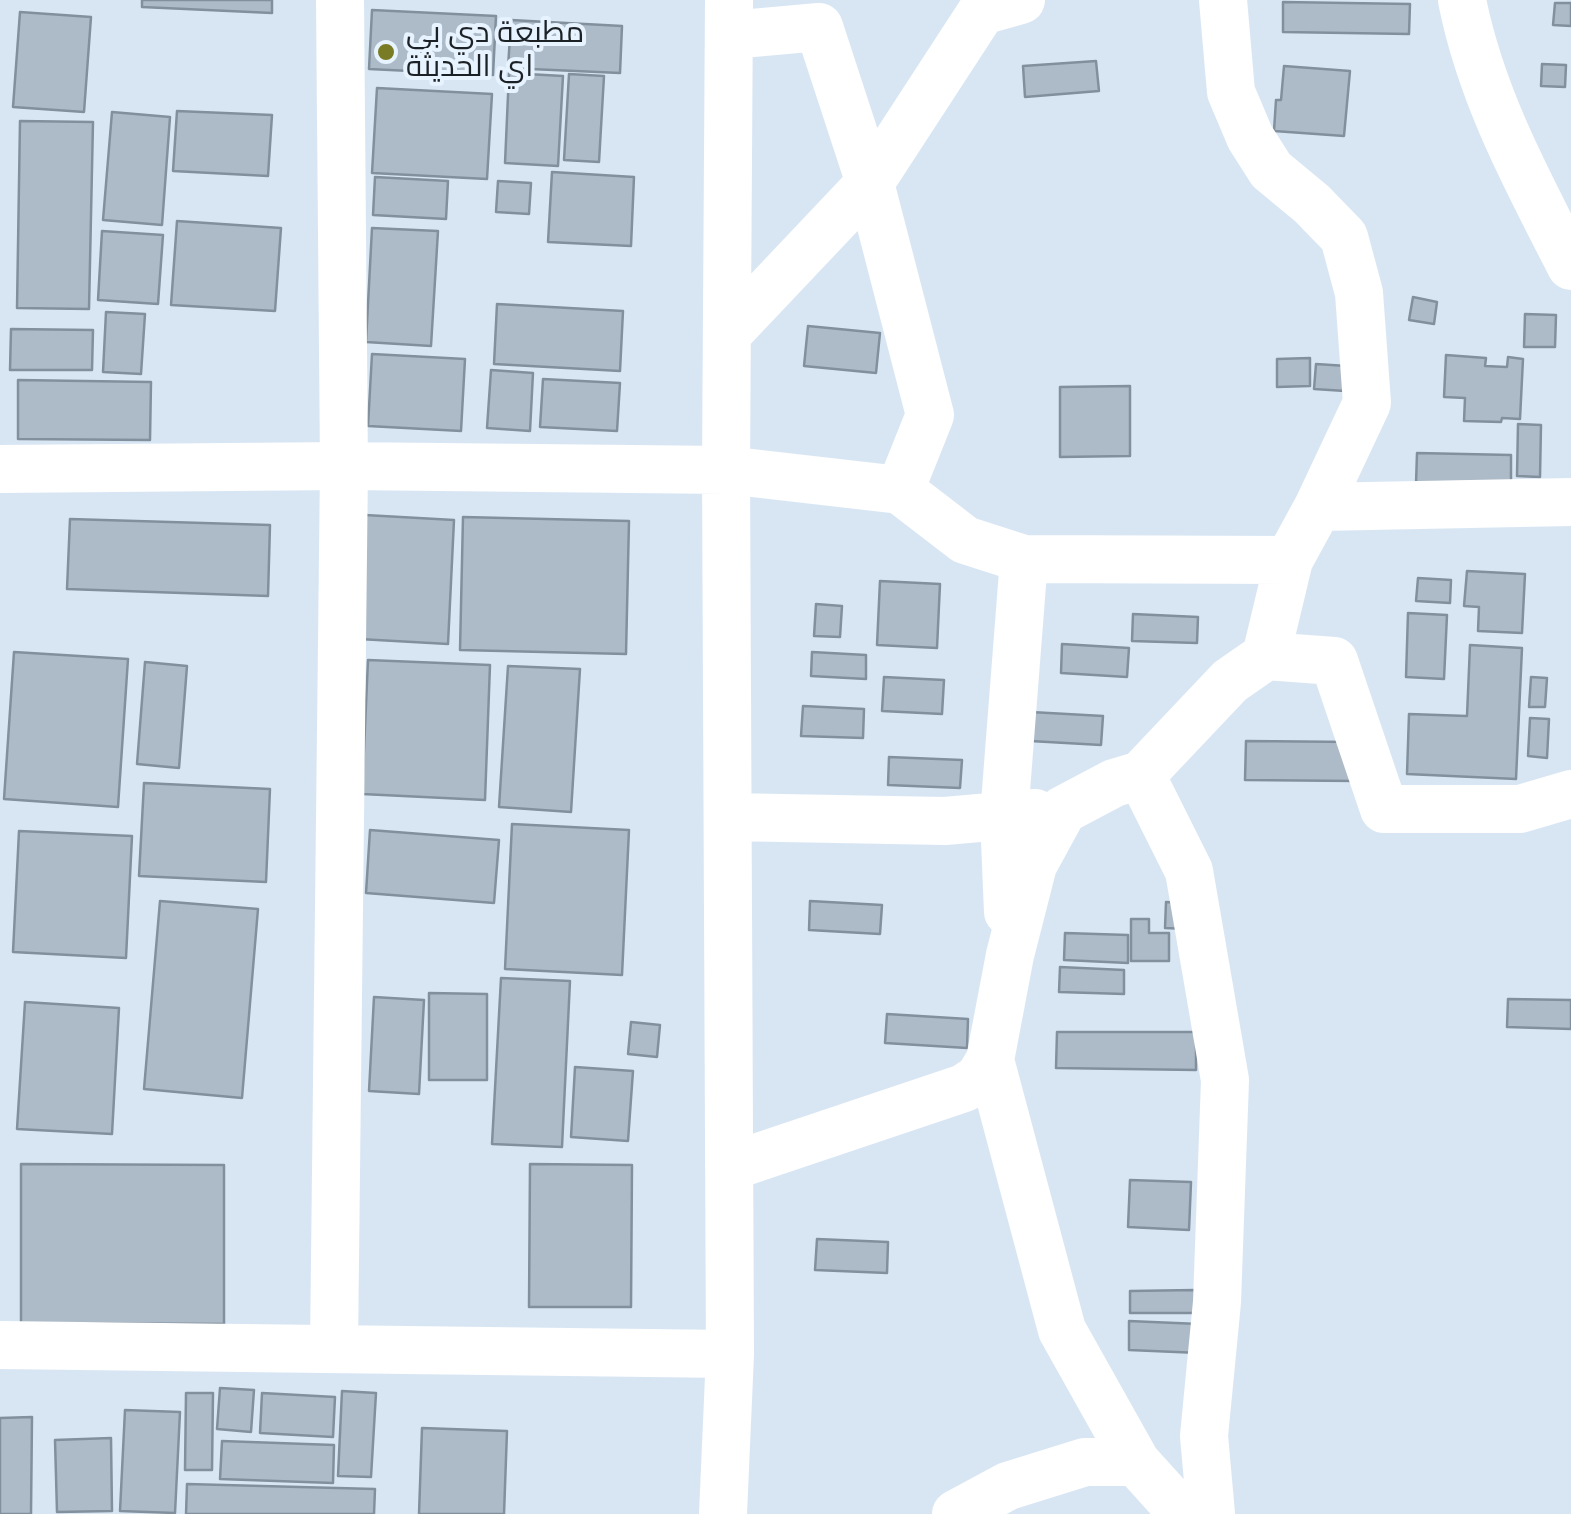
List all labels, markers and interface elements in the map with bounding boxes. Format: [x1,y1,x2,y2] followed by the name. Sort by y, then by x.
[406,17,584,88] place label: مطبعة دي بي اي الحديثة
[375,41,397,63] marker: مطبعة دي بي اي الحديثة

